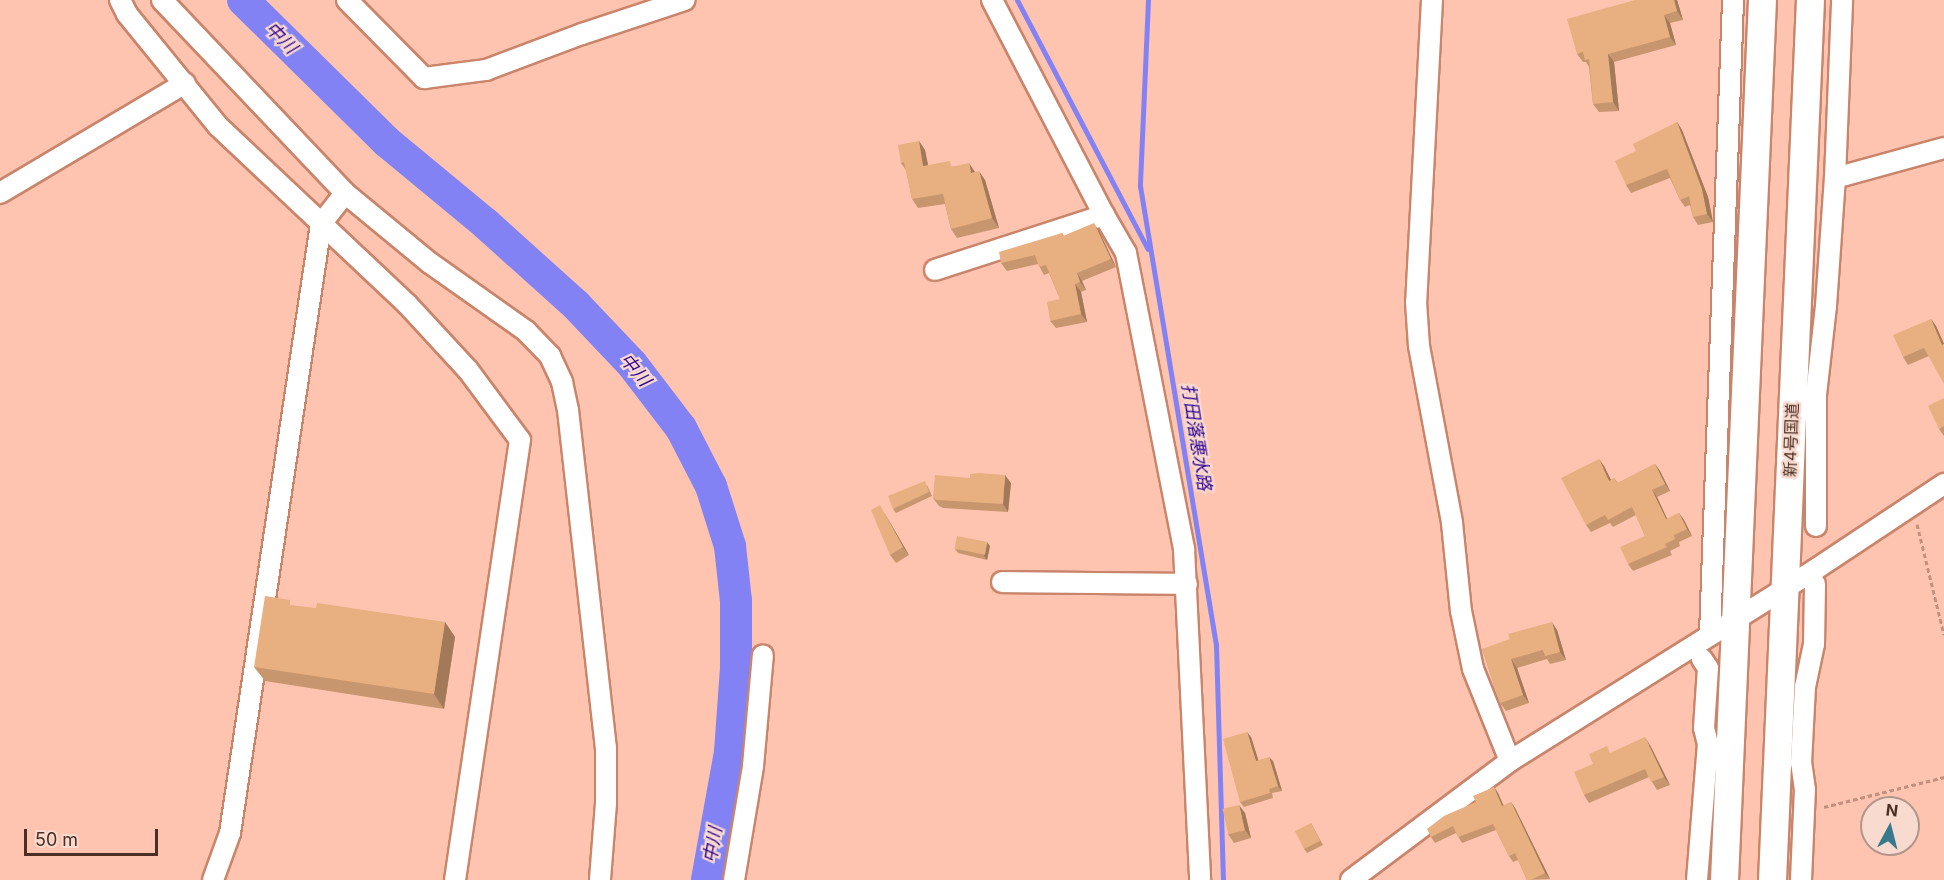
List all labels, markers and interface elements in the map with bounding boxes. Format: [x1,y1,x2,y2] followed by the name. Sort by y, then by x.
[261,18,301,58] water label: 中川
[615,349,655,391] water label: 中川
[1177,382,1215,492] water label: 打田落悪水路
[1780,403,1802,477] street label: 新4号国道
[1860,796,1920,856] north arrow
[1885,799,1899,821] text: N
[27,817,160,855] scale bar
[699,825,727,865] water label: 中川
[35,829,78,850] text: 50 m

